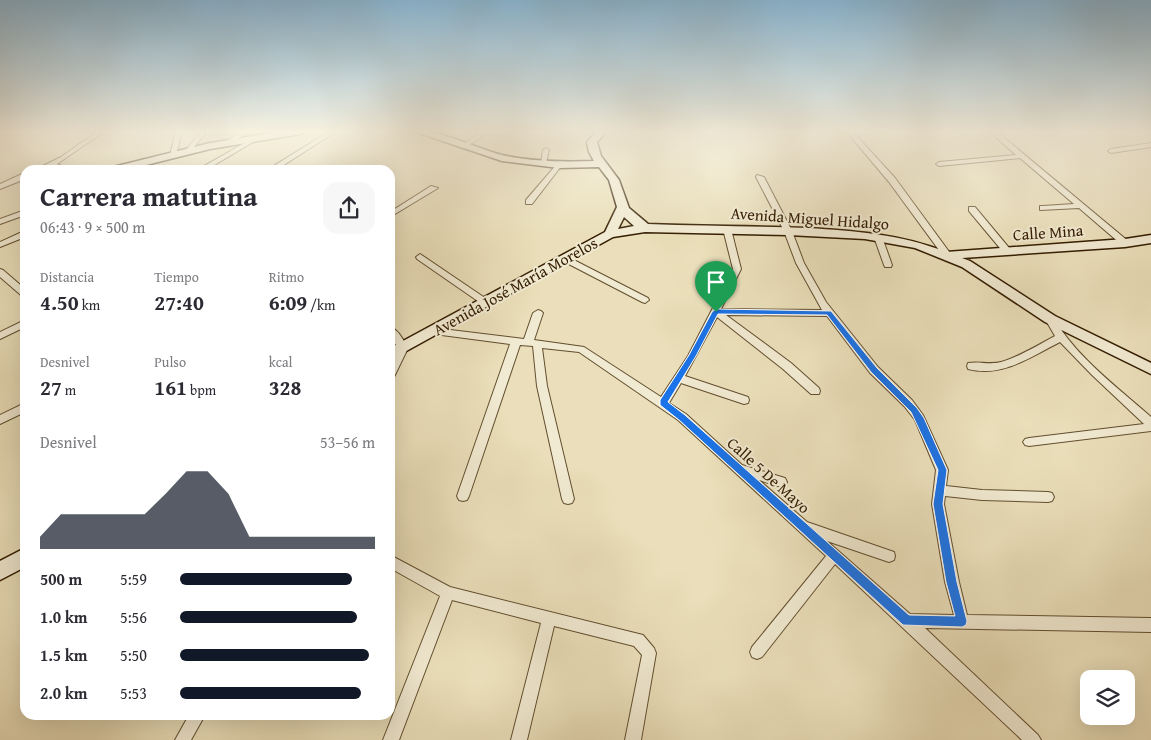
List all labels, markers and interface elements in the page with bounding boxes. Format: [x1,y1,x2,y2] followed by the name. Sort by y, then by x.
[40,175,258,216] text: Carrera matutina
[323,182,375,234] button: share
[730,200,890,236] street label: Avenida Miguel Hidalgo
[40,215,145,239] text: 06:43 · 9 × 500 m
[1012,218,1084,246] street label: Calle Mina
[428,231,602,341] street label: Avenida José María Morelos
[695,261,737,312] pin
[40,267,94,287] text: Distancia
[154,267,199,287] text: Tiempo
[269,267,304,287] text: Ritmo
[702,268,730,296] icon: arrive
[40,287,79,318] text: 4.50
[154,287,204,318] text: 27:40
[269,287,307,318] text: 6:09
[79,295,100,315] text: km
[307,295,335,315] text: /km
[40,352,90,372] text: Desnivel
[154,352,186,372] text: Pulso
[269,352,293,372] text: kcal
[40,372,62,403] text: 27
[154,372,187,403] text: 161
[269,372,301,403] text: 328
[62,380,76,400] text: m
[187,380,216,400] text: bpm
[40,430,97,454] text: Desnivel
[320,430,375,454] text: 53–56 m
[722,431,816,519] street label: Calle 5 De Mayo
[40,567,82,591] text: 500 m
[120,567,147,591] text: 5:59
[40,605,87,629] text: 1.0 km
[120,605,147,629] text: 5:56
[40,643,87,667] text: 1.5 km
[120,643,147,667] text: 5:50
[1080,670,1135,725] map controls
[1080,670,1135,725] button: layers
[40,681,87,705] text: 2.0 km
[120,681,147,705] text: 5:53

